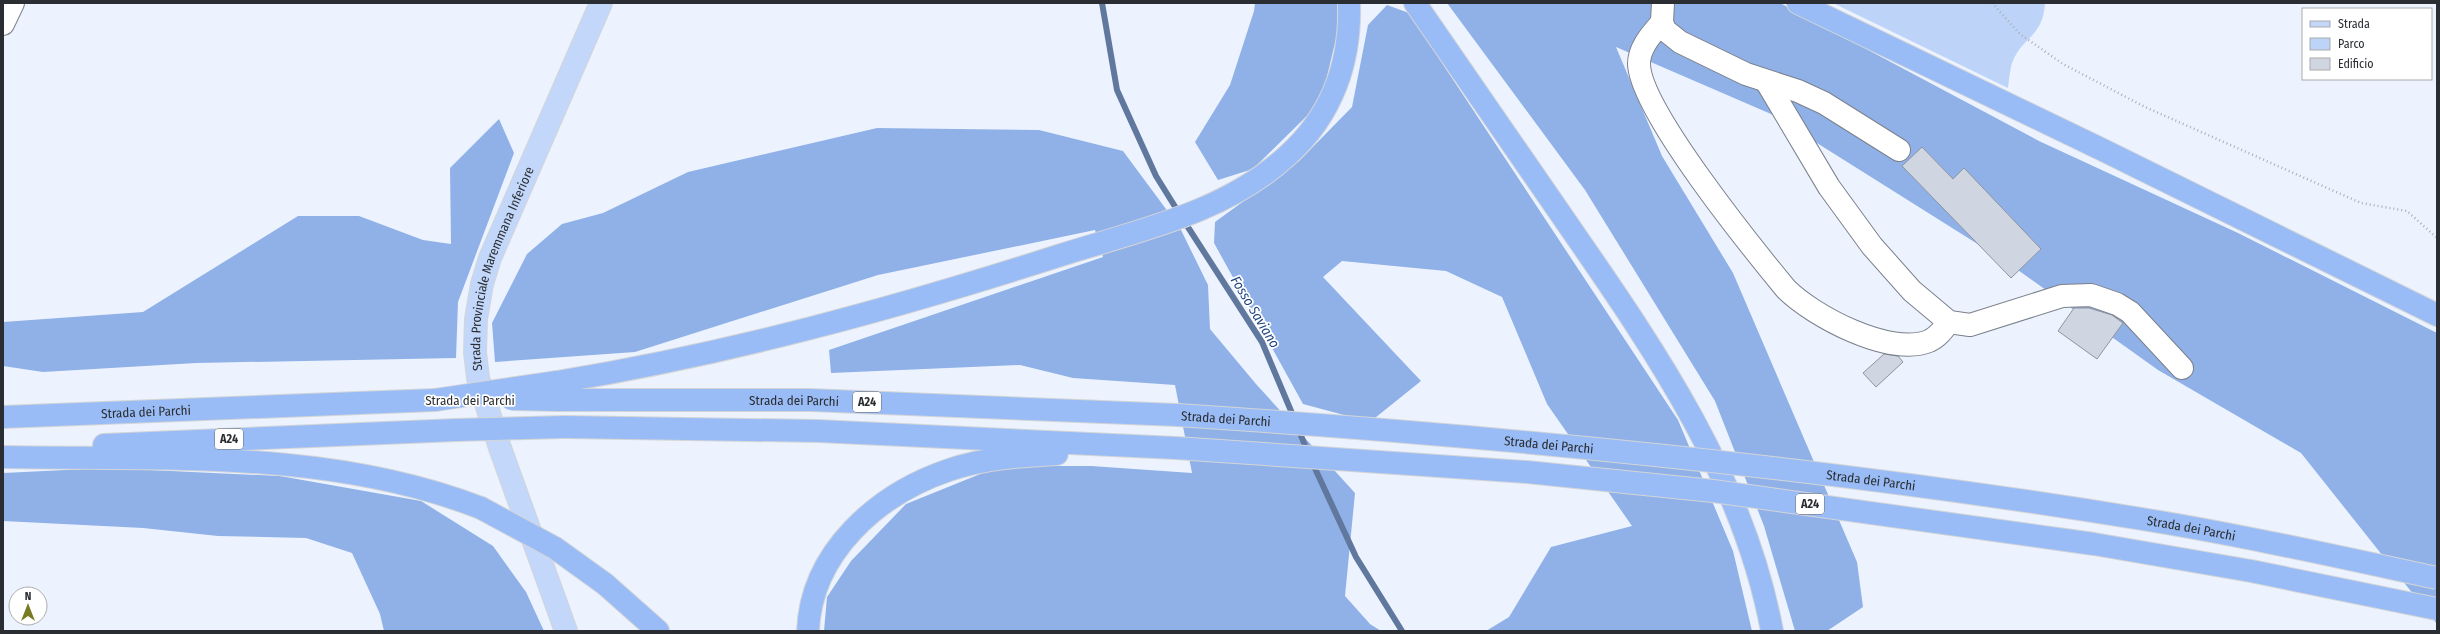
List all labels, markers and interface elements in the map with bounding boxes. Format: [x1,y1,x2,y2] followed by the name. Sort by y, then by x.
[2302,8,2432,80] legend
[2338,17,2370,31] text: Strada
[2338,37,2365,51] text: Parco
[2338,57,2374,71] text: Edificio
[467,164,536,372] street label: Strada Provinciale Maremmana Inferiore
[1227,273,1283,351] water label: Fosso Saviano
[853,392,881,412] road number: A24
[425,393,515,408] street label: Strada dei Parchi
[749,393,839,409] street label: Strada dei Parchi
[101,402,191,421] street label: Strada dei Parchi
[1181,408,1271,429] street label: Strada dei Parchi
[215,429,243,449] road number: A24
[1503,433,1594,456] street label: Strada dei Parchi
[1825,467,1916,493] street label: Strada dei Parchi
[1796,494,1824,514] road number: A24
[2146,512,2237,543] street label: Strada dei Parchi
[8,586,48,626] north arrow
[25,590,31,603] text: N

